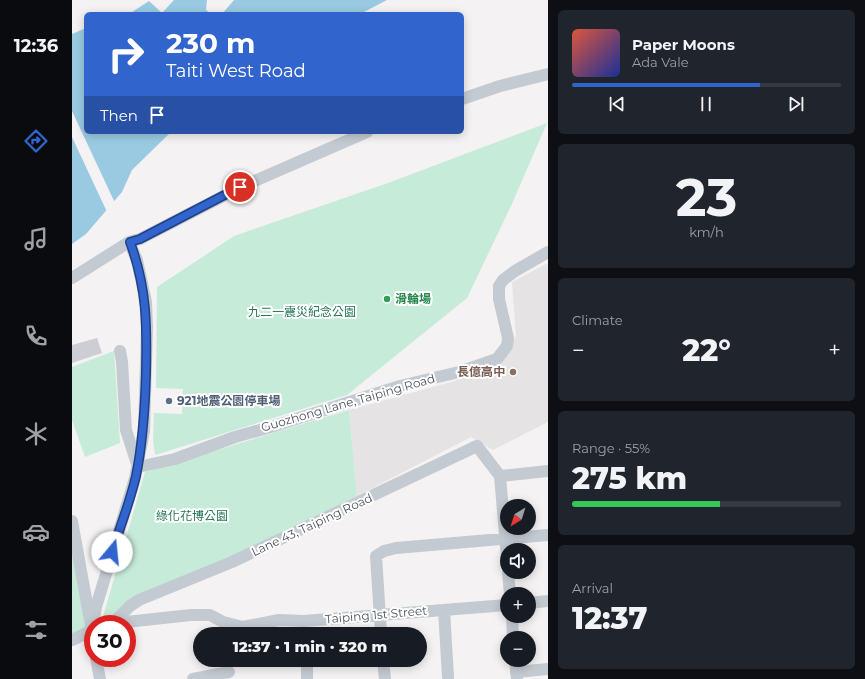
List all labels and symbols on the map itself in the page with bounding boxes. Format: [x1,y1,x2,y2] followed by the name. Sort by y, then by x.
[223,170,257,204] pin
[395,291,431,306] place label: 滑輪場
[382,294,392,304] marker: 滑輪場
[248,304,356,319] park label: 九二一震災紀念公園
[457,364,505,379] place label: 長億高中
[508,367,518,377] marker: 長億高中
[259,370,437,435] street label: Guozhong Lane, Taiping Road
[177,393,280,408] place label: 921地震公園停車場
[164,396,174,406] marker: 921地震公園停車場
[249,490,375,559] street label: Lane 43, Taiping Road
[500,499,536,535] north arrow
[156,508,228,523] park label: 綠化花博公園
[91,531,133,573] position arrow
[324,603,428,626] street label: Taiping 1st Street
[84,615,136,667] speed limit sign: 30

